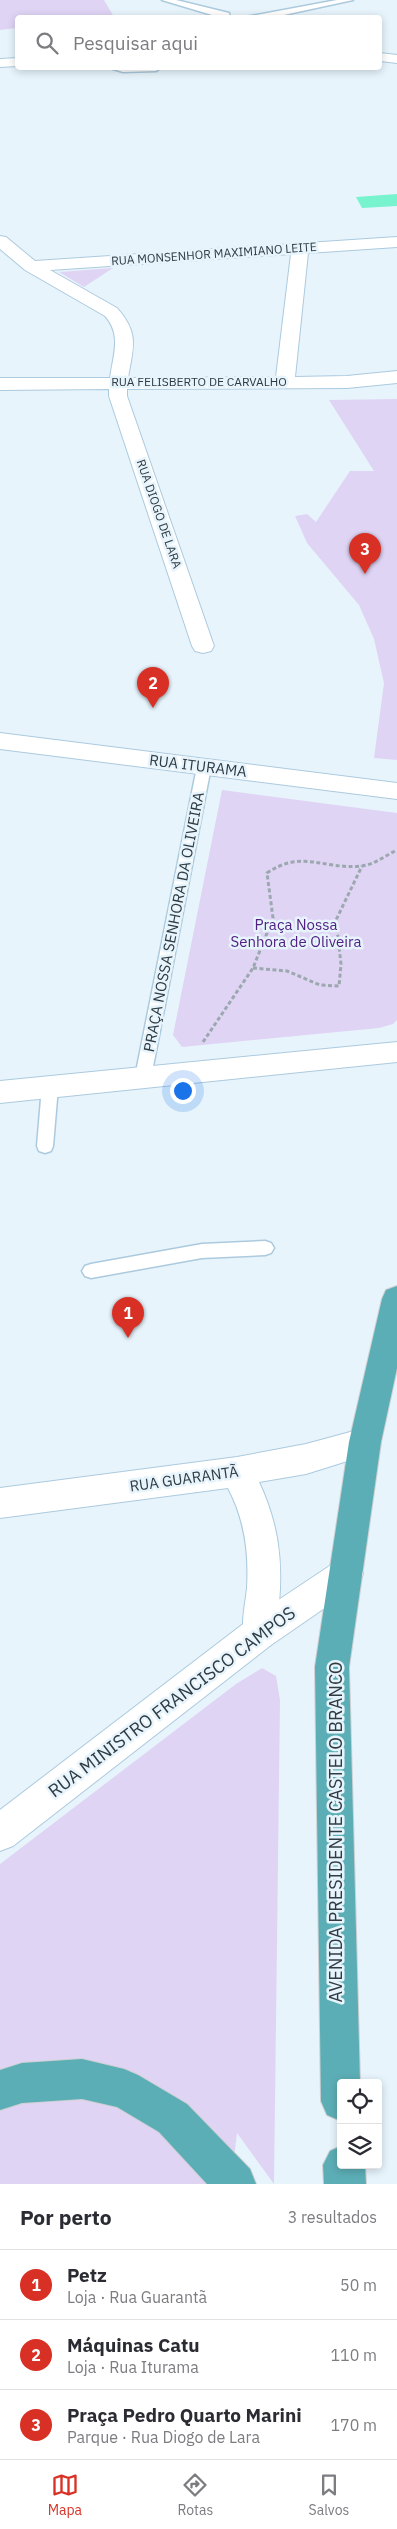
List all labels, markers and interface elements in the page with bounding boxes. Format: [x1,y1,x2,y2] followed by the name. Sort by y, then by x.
[15,15,382,70] search box
[33,29,61,57] icon: search
[73,31,198,55] text: Pesquisar aqui
[111,239,317,268] street label: RUA MONSENHOR MAXIMIANO LEITE
[111,374,287,389] street label: RUA FELISBERTO DE CARVALHO
[134,457,185,571] street label: RUA DIOGO DE LARA
[349,533,381,574] pin: 3
[137,667,169,708] pin: 2
[148,750,248,781] street label: RUA ITURAMA
[139,790,208,1054] street label: PRAÇA NOSSA SENHORA DA OLIVEIRA
[230,915,362,951] park label: Praça Nossa Senhora de Oliveira
[170,1078,196,1104] your location
[112,1297,144,1338] pin: 1
[128,1461,240,1496] street label: RUA GUARANTÃ
[43,1601,300,1802] street label: RUA MINISTRO FRANCISCO CAMPOS
[324,1661,347,2003] street label: AVENIDA PRESIDENTE CASTELO BRANCO
[337,2079,382,2169] map controls
[337,2079,382,2124] button: locate
[337,2124,382,2169] button: layers
[20,2203,112,2231] text: Por perto
[288,2207,377,2227] text: 3 resultados
[67,2263,107,2287] text: Petz
[31,2275,41,2295] text: 1
[340,2275,377,2295] text: 50 m
[67,2287,207,2307] text: Loja · Rua Guarantã
[67,2333,200,2357] text: Máquinas Catu
[31,2345,41,2365] text: 2
[330,2345,377,2365] text: 110 m
[67,2357,199,2377] text: Loja · Rua Iturama
[67,2403,302,2427] text: Praça Pedro Quarto Marini
[31,2415,41,2435] text: 3
[330,2415,377,2435] text: 170 m
[67,2427,260,2447] text: Parque · Rua Diogo de Lara
[48,2471,82,2519] tab: Mapa
[177,2471,213,2519] tab: Rotas
[309,2471,349,2519] tab: Salvos

